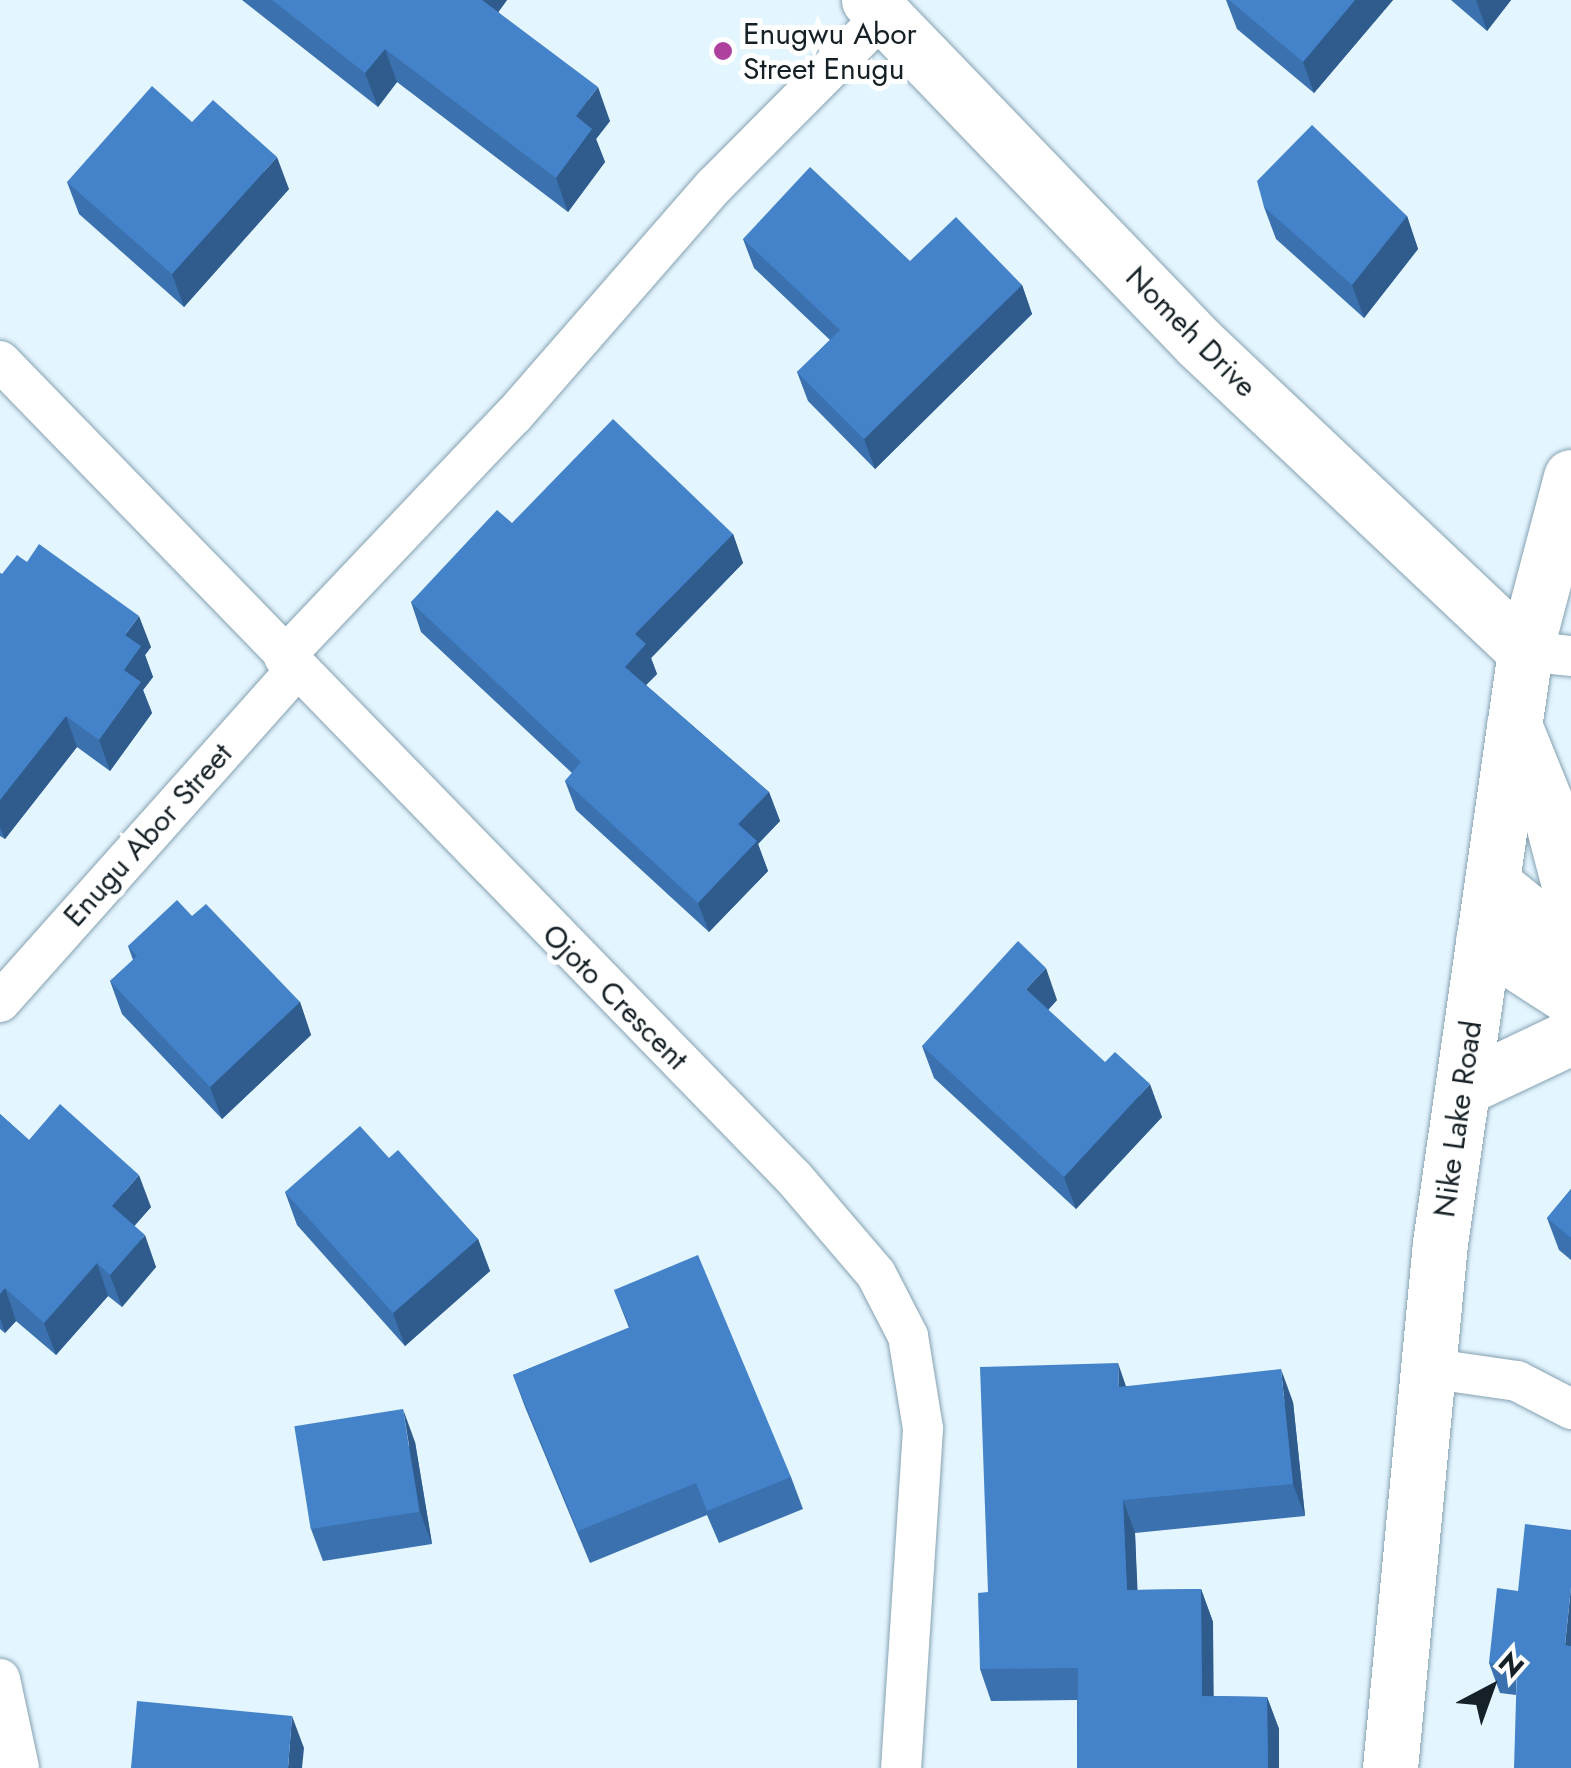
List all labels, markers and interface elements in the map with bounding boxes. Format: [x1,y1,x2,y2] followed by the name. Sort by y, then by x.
[743,16,917,86] place label: Enugwu Abor Street Enugu
[712,40,734,62] marker: Enugwu Abor Street Enugu
[1118,259,1264,405] street label: Nomeh Drive
[56,736,240,934] street label: Enugu Abor Street
[535,917,695,1077] street label: Ojoto Crescent
[1426,1018,1490,1220] street label: Nike Lake Road
[1441,1638,1541,1738] north arrow
[1489,1642,1533,1688] text: N

